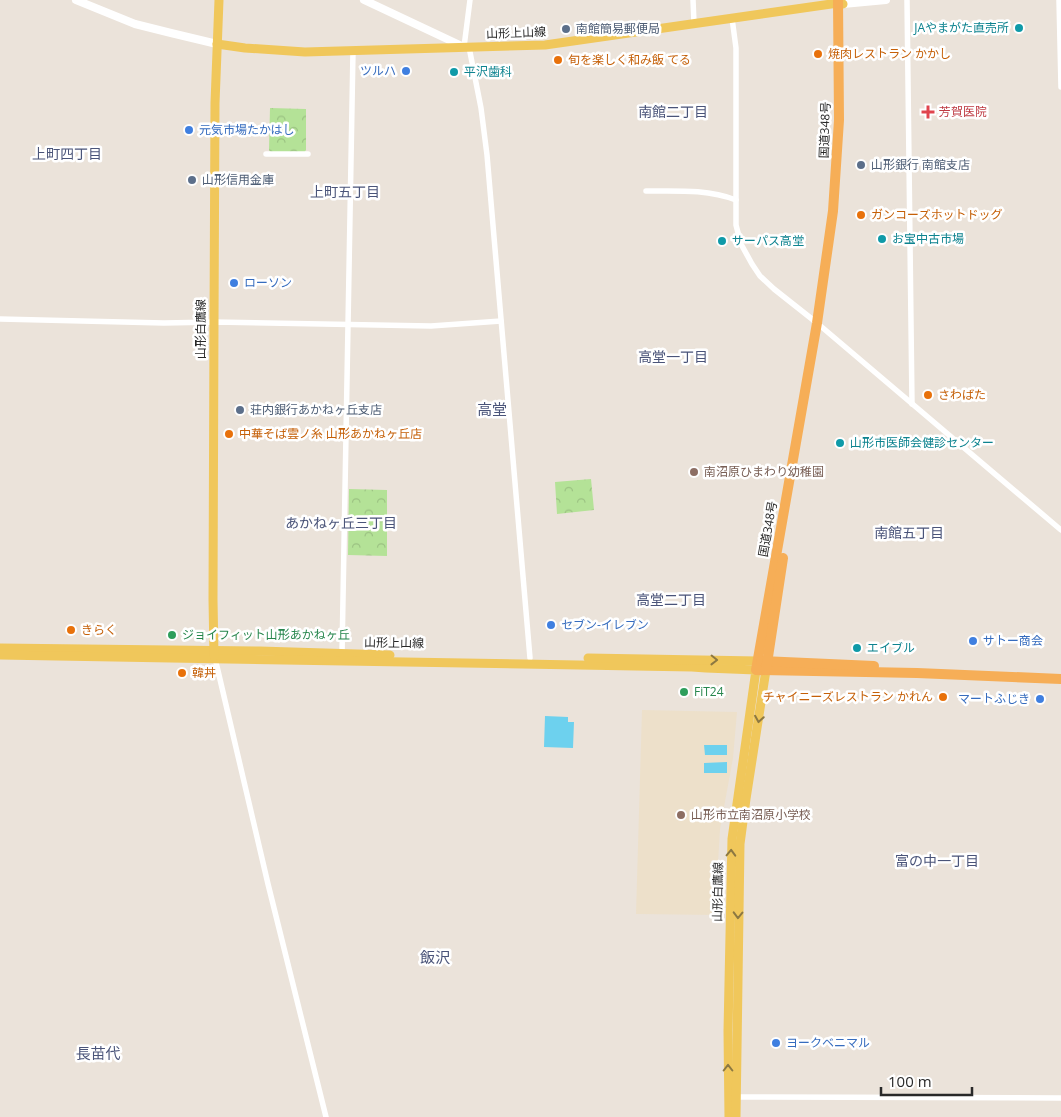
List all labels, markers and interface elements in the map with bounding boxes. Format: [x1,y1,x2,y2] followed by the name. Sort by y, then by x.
[913,19,1009,36] place label: JAやまがた直売所
[576,20,660,37] place label: 南館簡易郵便局
[1013,22,1025,34] marker: JAやまがた直売所
[486,23,546,42] street label: 山形上山線
[560,23,572,35] marker: 南館簡易郵便局
[828,45,951,62] place label: 焼肉レストラン かかし
[812,48,824,60] marker: 焼肉レストラン かかし
[568,51,691,68] place label: 旬を楽しく和み飯 てる
[552,54,564,66] marker: 旬を楽しく和み飯 てる
[360,62,396,79] place label: ツルハ
[464,63,512,80] place label: 平沢歯科
[400,65,412,77] marker: ツルハ
[448,66,460,78] marker: 平沢歯科
[815,101,834,159] street label: 国道348号
[638,102,708,121] district label: 南館二丁目
[939,103,987,120] place label: 芳賀医院
[921,105,935,119] marker: 芳賀医院
[199,121,295,138] place label: 元気市場たかはし
[183,124,195,136] marker: 元気市場たかはし
[32,144,102,163] district label: 上町四丁目
[871,156,970,173] place label: 山形銀行 南館支店
[855,159,867,171] marker: 山形銀行 南館支店
[202,171,274,188] place label: 山形信用金庫
[186,174,198,186] marker: 山形信用金庫
[310,182,380,201] district label: 上町五丁目
[871,206,1002,223] place label: ガンコーズホットドッグ
[855,209,867,221] marker: ガンコーズホットドッグ
[892,230,964,247] place label: お宝中古市場
[732,232,804,249] place label: サーパス高堂
[876,233,888,245] marker: お宝中古市場
[716,235,728,247] marker: サーパス高堂
[244,274,292,291] place label: ローソン
[228,277,240,289] marker: ローソン
[192,299,209,359] street label: 山形白鷹線
[638,347,708,366] district label: 高堂一丁目
[938,386,986,403] place label: さわばた
[922,389,934,401] marker: さわばた
[477,399,507,419] district label: 高堂
[250,401,382,418] place label: 荘内銀行あかねヶ丘支店
[234,404,246,416] marker: 荘内銀行あかねヶ丘支店
[239,425,422,442] place label: 中華そば雲ノ糸 山形あかねヶ丘店
[223,428,235,440] marker: 中華そば雲ノ糸 山形あかねヶ丘店
[850,434,994,451] place label: 山形市医師会健診センター
[834,437,846,449] marker: 山形市医師会健診センター
[704,463,824,480] place label: 南沼原ひまわり幼稚園
[688,466,700,478] marker: 南沼原ひまわり幼稚園
[754,500,781,558] street label: 国道348号
[285,513,397,532] district label: あかねヶ丘三丁目
[874,523,944,542] district label: 南館五丁目
[636,590,706,609] district label: 高堂二丁目
[561,616,649,633] place label: セブン-イレブン
[545,619,557,631] marker: セブン-イレブン
[81,621,117,638] place label: きらく
[65,624,77,636] marker: きらく
[182,626,350,643] place label: ジョイフィット山形あかねヶ丘
[166,629,178,641] marker: ジョイフィット山形あかねヶ丘
[983,632,1043,649] place label: サトー商会
[364,633,424,652] street label: 山形上山線
[967,635,979,647] marker: サトー商会
[867,639,915,656] place label: エイブル
[851,642,863,654] marker: エイブル
[710,655,718,665] one-way arrow
[192,664,216,681] place label: 韓丼
[176,667,188,679] marker: 韓丼
[694,683,724,700] place label: FiT24
[678,686,690,698] marker: FiT24
[763,688,933,705] place label: チャイニーズレストラン かれん
[958,690,1030,707] place label: マートふじき
[937,691,949,703] marker: チャイニーズレストラン かれん
[1034,693,1046,705] marker: マートふじき
[754,714,764,723] one-way arrow
[691,806,811,823] place label: 山形市立南沼原小学校
[675,809,687,821] marker: 山形市立南沼原小学校
[726,849,736,857] one-way arrow
[895,851,979,870] district label: 富の中一丁目
[708,862,727,922] street label: 山形白鷹線
[733,911,744,919] one-way arrow
[420,947,450,967] district label: 飯沢
[786,1034,870,1051] place label: ヨークベニマル
[770,1037,782,1049] marker: ヨークベニマル
[75,1043,121,1063] district label: 長苗代
[723,1064,733,1072] one-way arrow
[881,1064,972,1096] scale bar
[888,1071,932,1091] text: 100 m

